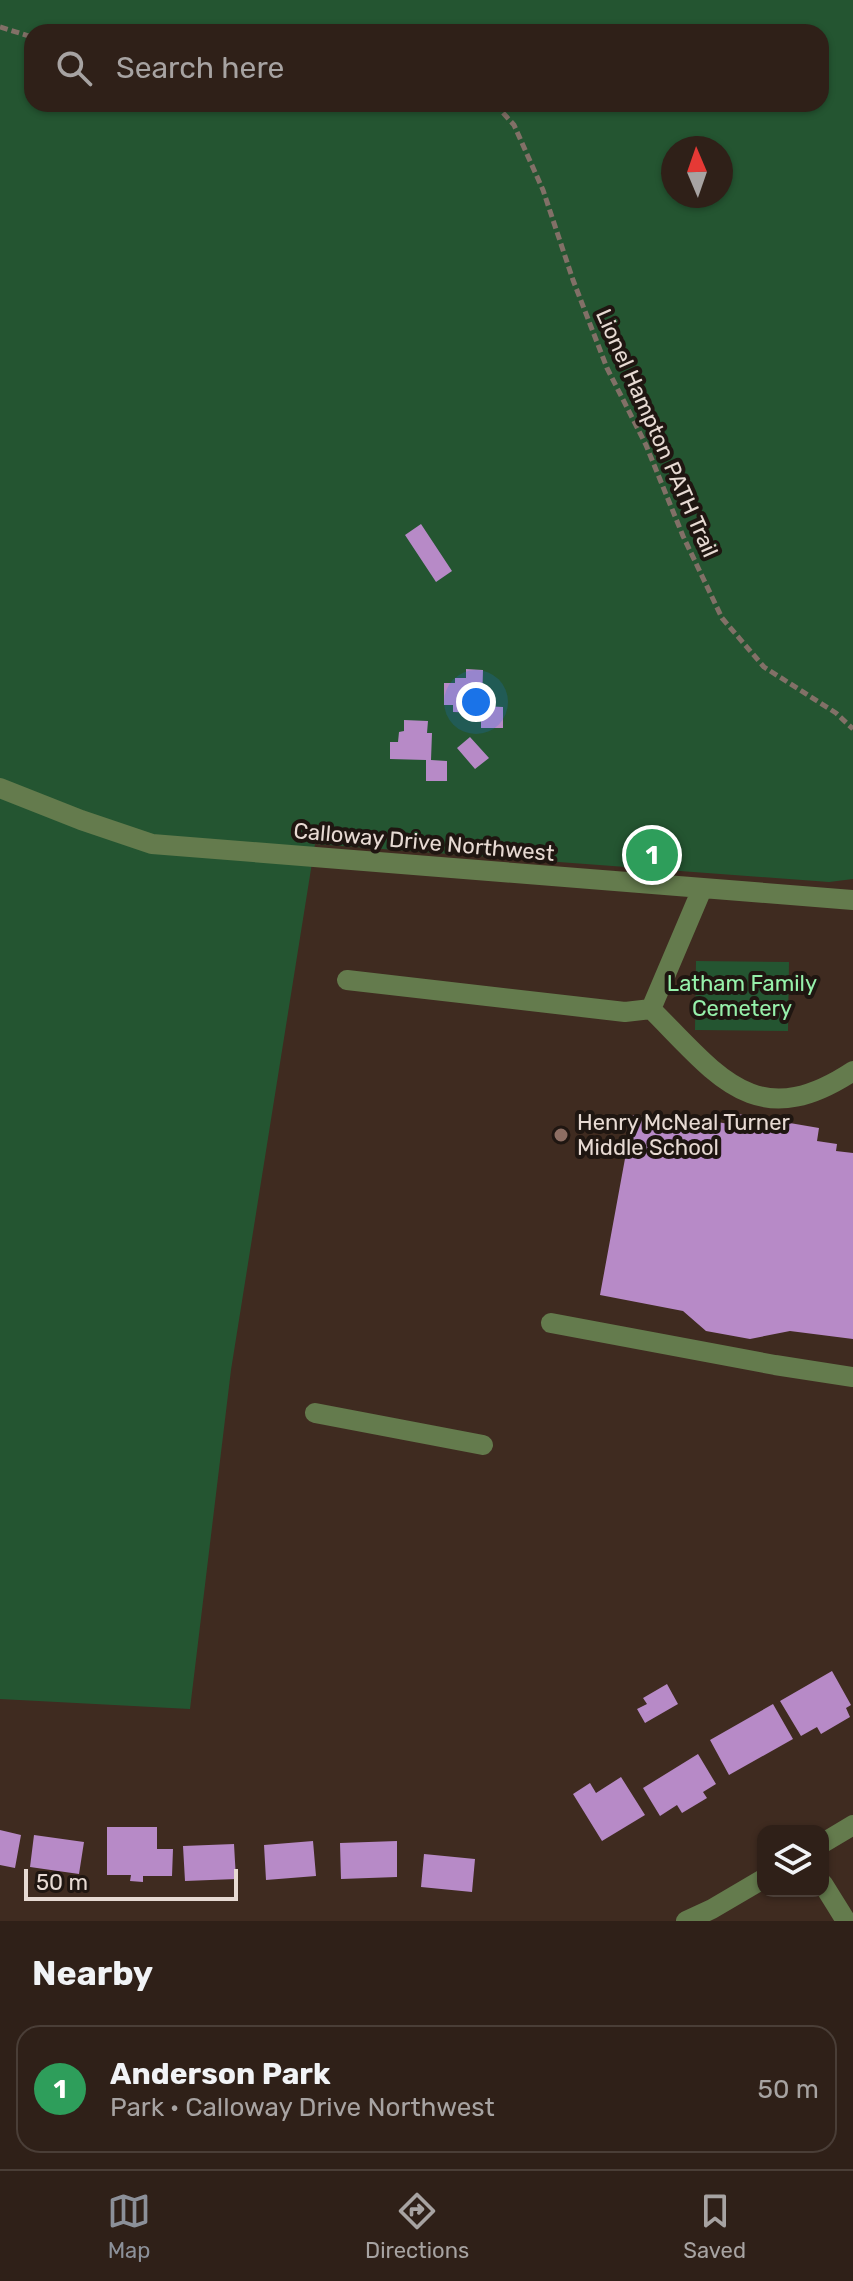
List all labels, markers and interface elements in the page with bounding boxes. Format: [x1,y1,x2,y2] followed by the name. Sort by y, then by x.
[24,24,829,112] search box
[52,46,96,90] icon: search
[116,50,284,86] text: Search here
[661,136,733,208] north arrow
[590,305,724,561] street label: Lionel Hampton PATH Trail
[456,682,496,722] your location
[292,817,556,867] street label: Calloway Drive Northwest
[626,825,678,885] pin: 1
[667,970,817,1022] park label: Latham Family Cemetery
[577,1109,790,1161] place label: Henry McNeal Turner Middle School
[552,1126,570,1144] marker: Henry McNeal Turner Middle School
[757,1825,829,1897] map controls
[757,1825,829,1897] button: layers
[24,1865,238,1901] scale bar
[36,1869,88,1896] text: 50 m
[32,1953,153,1994] text: Nearby
[110,2056,331,2092] text: Anderson Park
[54,2074,66,2105] text: 1
[758,2074,819,2105] text: 50 m
[110,2092,495,2123] text: Park · Calloway Drive Northwest
[107,2189,151,2264] tab: Map
[365,2189,469,2264] tab: Directions
[683,2189,746,2264] tab: Saved

